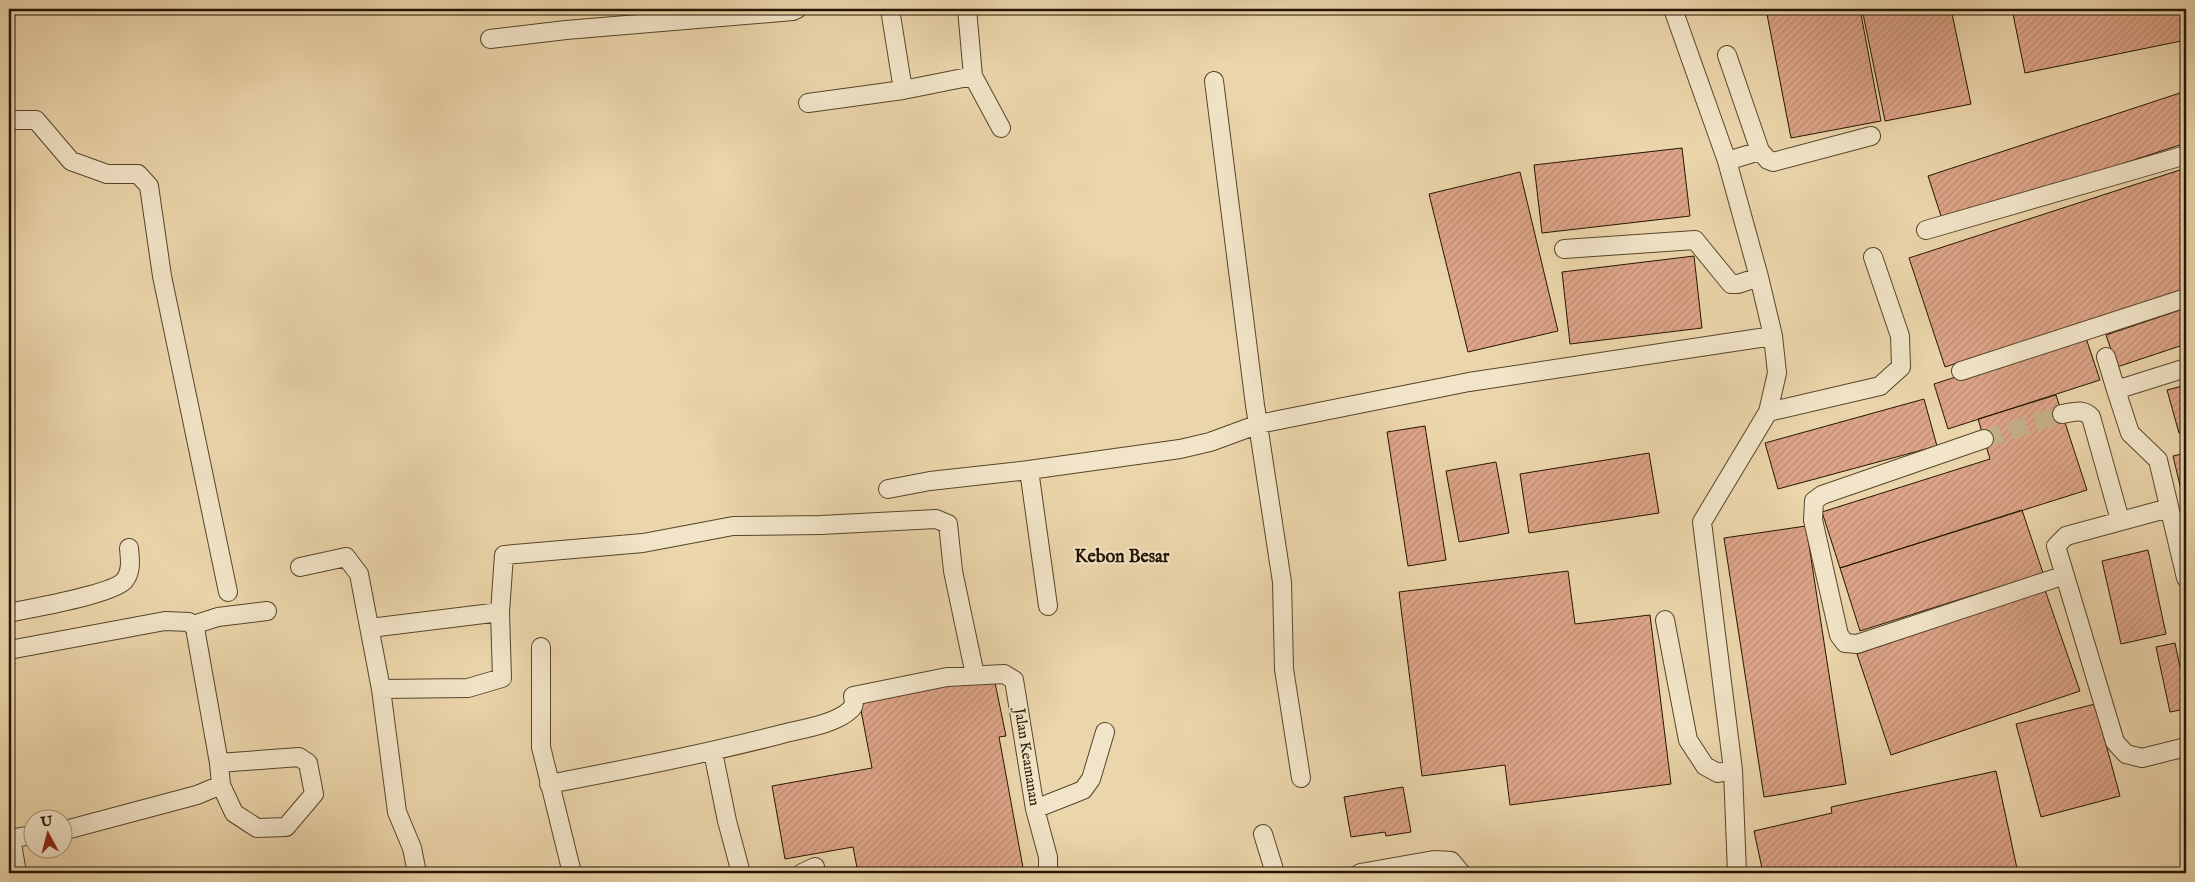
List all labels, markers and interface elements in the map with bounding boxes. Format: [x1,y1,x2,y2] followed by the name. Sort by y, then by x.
[1075,546,1170,569] district label: Kebon Besar
[1010,705,1044,807] street label: Jalan Keamanan
[22,810,72,860] north arrow
[39,812,55,832] text: U

